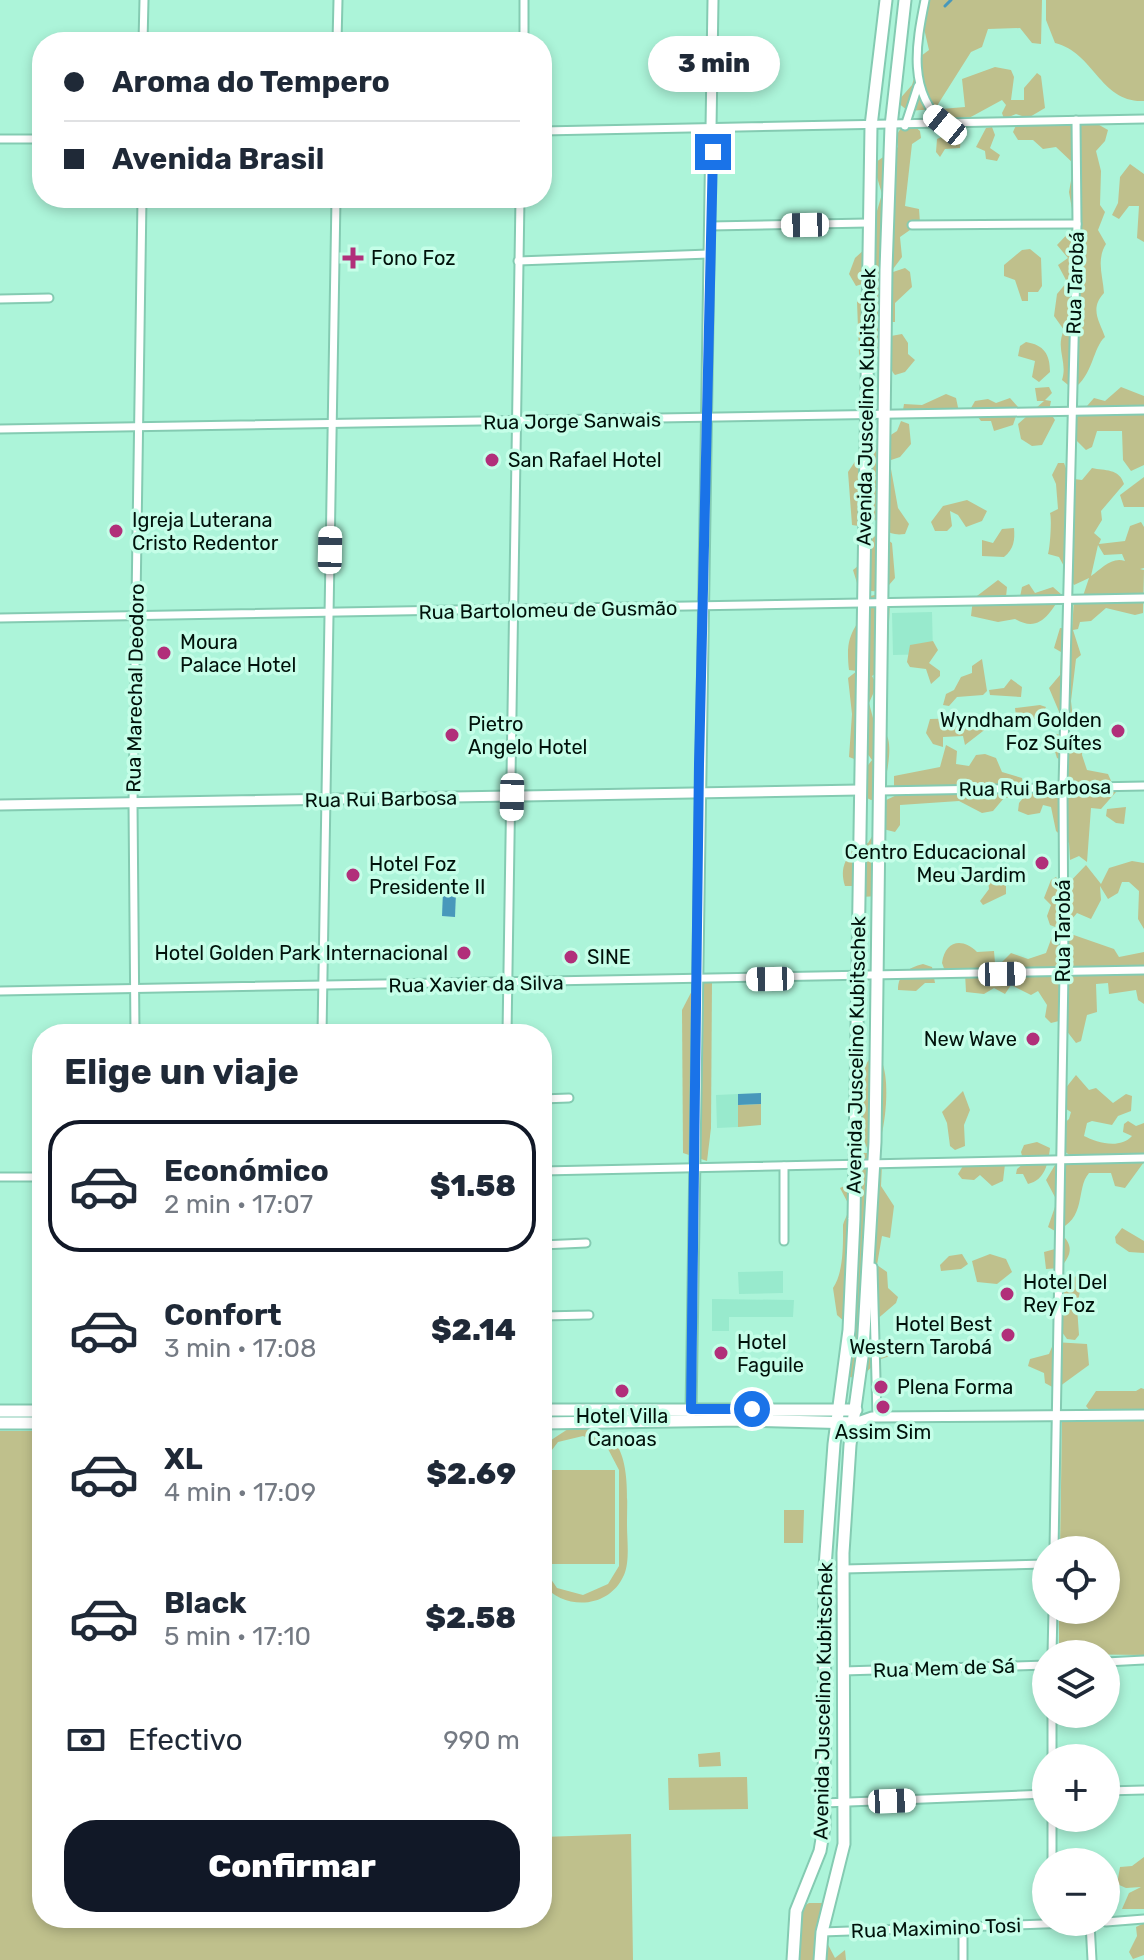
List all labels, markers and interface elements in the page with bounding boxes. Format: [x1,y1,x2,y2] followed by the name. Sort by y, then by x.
[647,36,779,92] callout: 3 min
[678,48,750,79] text: 3 min
[112,64,390,100] text: Aroma do Tempero
[919,101,971,149] car
[695,134,731,170] route end
[112,141,324,177] text: Avenida Brasil
[781,213,829,237] car
[1061,231,1089,335] street label: Rua Tarobá
[371,246,455,270] place label: Fono Foz
[342,247,364,269] marker: Fono Foz
[852,267,880,546] street label: Avenida Juscelino Kubitschek
[483,407,661,435] street label: Rua Jorge Sanwais
[508,448,662,472] place label: San Rafael Hotel
[483,451,501,469] marker: San Rafael Hotel
[132,508,279,555] place label: Igreja Luterana Cristo Redentor
[107,522,125,540] marker: Igreja Luterana Cristo Redentor
[318,526,342,574] car
[121,583,149,793] street label: Rua Marechal Deodoro
[418,596,678,624] street label: Rua Bartolomeu de Gusmão
[180,630,296,677] place label: Moura Palace Hotel
[155,644,173,662] marker: Moura Palace Hotel
[940,708,1102,755] place label: Wyndham Golden Foz Suítes
[468,712,587,759] place label: Pietro Angelo Hotel
[1109,722,1127,740] marker: Wyndham Golden Foz Suítes
[443,726,461,744] marker: Pietro Angelo Hotel
[500,773,524,821] car
[959,775,1111,801] street label: Rua Rui Barbosa
[305,786,457,812] street label: Rua Rui Barbosa
[844,840,1026,887] place label: Centro Educacional Meu Jardim
[369,852,485,899] place label: Hotel Foz Presidente II
[1033,854,1051,872] marker: Centro Educacional Meu Jardim
[344,866,362,884] marker: Hotel Foz Presidente II
[1051,879,1075,983] street label: Rua Tarobá
[842,915,870,1194] street label: Avenida Juscelino Kubitschek
[155,941,448,965] place label: Hotel Golden Park Internacional
[455,944,473,962] marker: Hotel Golden Park Internacional
[587,945,631,969] place label: SINE
[562,948,580,966] marker: SINE
[978,962,1026,986] car
[746,967,794,991] car
[388,970,564,998] street label: Rua Xavier da Silva
[924,1027,1017,1051] place label: New Wave
[1024,1030,1042,1048] marker: New Wave
[64,1050,299,1093] text: Elige un viaje
[68,1150,140,1222] icon: car
[164,1153,329,1189] text: Económico
[430,1168,516,1204] text: $1.58
[164,1189,313,1220] text: 2 min · 17:07
[1023,1270,1107,1317] place label: Hotel Del Rey Foz
[998,1285,1016,1303] marker: Hotel Del Rey Foz
[68,1294,140,1366] icon: car
[164,1297,282,1333] text: Confort
[431,1312,516,1348] text: $2.14
[849,1312,992,1359] place label: Hotel Best Western Tarobá
[999,1326,1017,1344] marker: Hotel Best Western Tarobá
[737,1330,804,1377] place label: Hotel Faguile
[164,1333,317,1364] text: 3 min · 17:08
[712,1344,730,1362] marker: Hotel Faguile
[897,1375,1013,1399] place label: Plena Forma
[872,1378,890,1396] marker: Plena Forma
[613,1382,631,1400] marker: Hotel Villa Canoas
[734,1391,770,1427] route start
[874,1398,892,1416] marker: Assim Sim
[576,1404,668,1451] place label: Hotel Villa Canoas
[835,1420,931,1444] place label: Assim Sim
[68,1438,140,1510] icon: car
[164,1441,203,1477] text: XL
[426,1456,516,1492] text: $2.69
[164,1477,316,1508] text: 4 min · 17:09
[1032,1536,1120,1936] map controls
[1032,1536,1120,1624] button: locate
[809,1561,837,1840] street label: Avenida Juscelino Kubitschek
[68,1582,140,1654] icon: car
[164,1585,247,1621] text: Black
[425,1600,516,1636] text: $2.58
[164,1621,311,1652] text: 5 min · 17:10
[1032,1640,1120,1728] button: layers
[872,1654,1016,1682] street label: Rua Mem de Sá
[64,1718,108,1762] icon: cash
[128,1722,243,1758] text: Efectivo
[443,1725,520,1756] text: 990 m
[1032,1744,1120,1832] button: +
[868,1788,916,1814] car
[64,1820,520,1912] button: Confirmar
[1032,1848,1120,1936] button: −
[850,1913,1022,1943] street label: Rua Maximino Tosi

